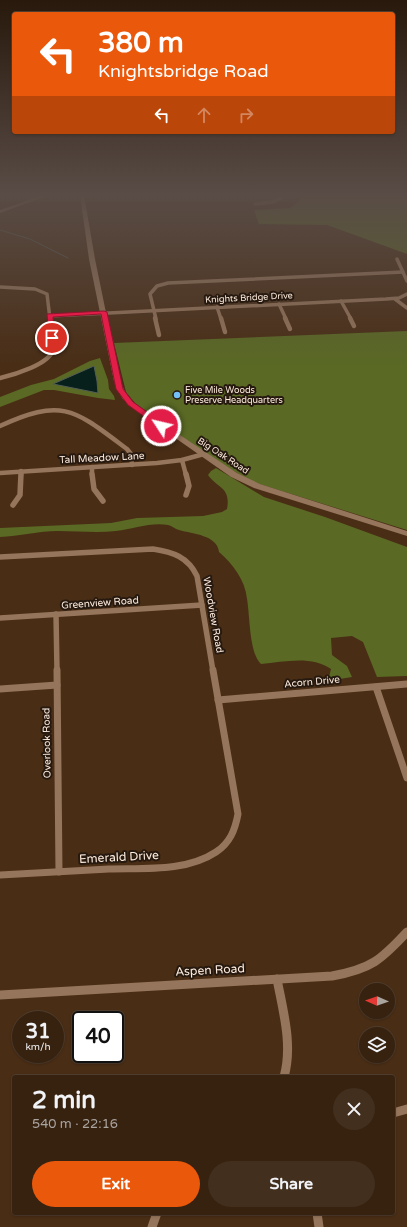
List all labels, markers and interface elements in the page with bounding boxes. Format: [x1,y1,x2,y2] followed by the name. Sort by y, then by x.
[98,26,184,60] text: 380 m
[32,28,84,80] icon: left
[98,60,269,82] text: Knightsbridge Road
[151,104,173,126] icon: left
[193,104,215,126] icon: ahead
[235,104,257,126] icon: right
[205,290,293,306] street label: Knights Bridge Drive
[35,321,69,355] pin
[41,327,63,349] icon: arrive
[185,385,283,406] place label: Five Mile Woods Preserve Headquarters
[172,390,182,400] marker: Five Mile Woods Preserve Headquarters
[140,405,182,447] position arrow
[195,435,251,477] street label: Big Oak Road
[59,450,145,466] street label: Tall Meadow Lane
[200,576,226,654] street label: Woodview Road
[61,594,139,612] street label: Greenview Road
[284,674,341,690] street label: Acorn Drive
[40,708,54,778] street label: Overlook Road
[79,848,159,866] street label: Emerald Drive
[175,961,245,979] street label: Aspen Road
[359,983,395,1019] north arrow
[359,983,395,1063] map controls
[72,1011,124,1063] speed limit sign: 40
[25,1020,51,1044] text: 31
[359,1027,395,1063] button: layers
[25,1041,51,1053] text: km/h
[32,1086,96,1115] text: 2 min
[333,1088,375,1130] button: close
[32,1116,118,1132] text: 540 m · 22:16
[32,1161,200,1207] button: Exit
[208,1161,375,1207] button: Share

